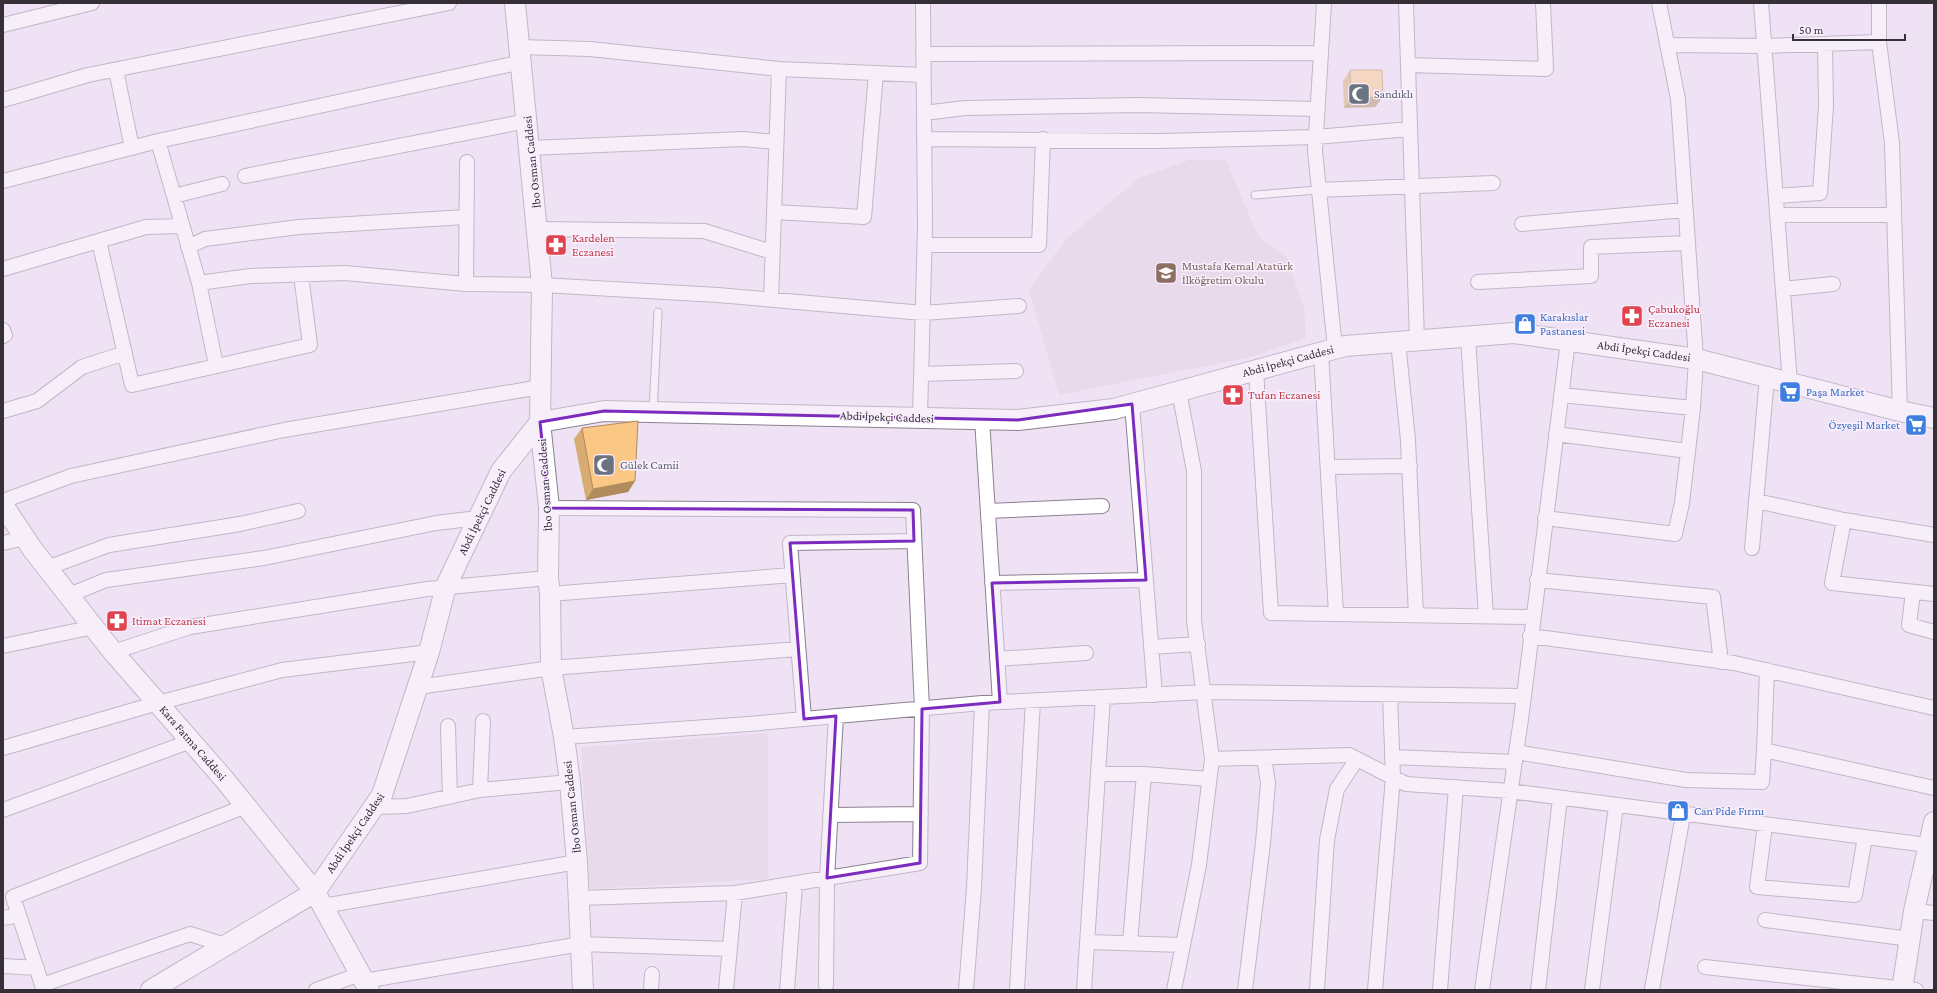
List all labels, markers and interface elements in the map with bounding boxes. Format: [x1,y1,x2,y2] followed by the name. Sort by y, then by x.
[1793,16,1905,42] scale bar
[1799,23,1824,37] text: 50 m
[1346,81,1372,107] mosque icon: Sandıklı
[1374,87,1413,101] place label: Sandıklı
[520,115,544,209] street label: İbo Osman Caddesi
[572,231,615,259] place label: Kardelen Eczanesi
[543,232,569,258] pharmacy icon: Kardelen Eczanesi
[1182,259,1293,287] place label: Mustafa Kemal Atatürk İlköğretim Okulu
[1153,260,1179,286] school or university icon: Mustafa Kemal Atatürk İlköğretim Okulu
[1648,302,1701,330] place label: Çabukoğlu Eczanesi
[1619,303,1645,329] pharmacy icon: Çabukoğlu Eczanesi
[1540,310,1589,338] place label: Karakıslar Pastanesi
[1512,311,1538,337] shop icon: Karakıslar Pastanesi
[1596,338,1692,364] street label: Abdi İpekçi Caddesi
[1241,342,1335,380] street label: Abdi İpekçi Caddesi
[1777,379,1803,405] supermarket icon: Paşa Market
[1220,382,1246,408] pharmacy icon: Tufan Eczanesi
[1806,385,1866,399] place label: Paşa Market
[1248,388,1320,402] place label: Tufan Eczanesi
[840,408,934,426] street label: Abdi İpekçi Caddesi
[1903,412,1929,438] supermarket icon: Özyeşil Market
[1828,418,1901,432] place label: Özyeşil Market
[535,438,555,532] street label: İbo Osman Caddesi
[591,452,617,478] mosque icon: Gülek Camii
[620,458,679,472] place label: Gülek Camii
[455,467,509,557] street label: Abdi İpekçi Caddesi
[104,608,130,634] pharmacy icon: Itimat Eczanesi
[132,614,206,628] place label: Itimat Eczanesi
[157,703,229,783] street label: Kara Fatma Caddesi
[560,760,584,854] street label: İbo Osman Caddesi
[323,790,387,876] street label: Abdi İpekçi Caddesi
[1665,798,1691,824] shop icon: Can Pide Fırını
[1694,804,1764,818] place label: Can Pide Fırını

